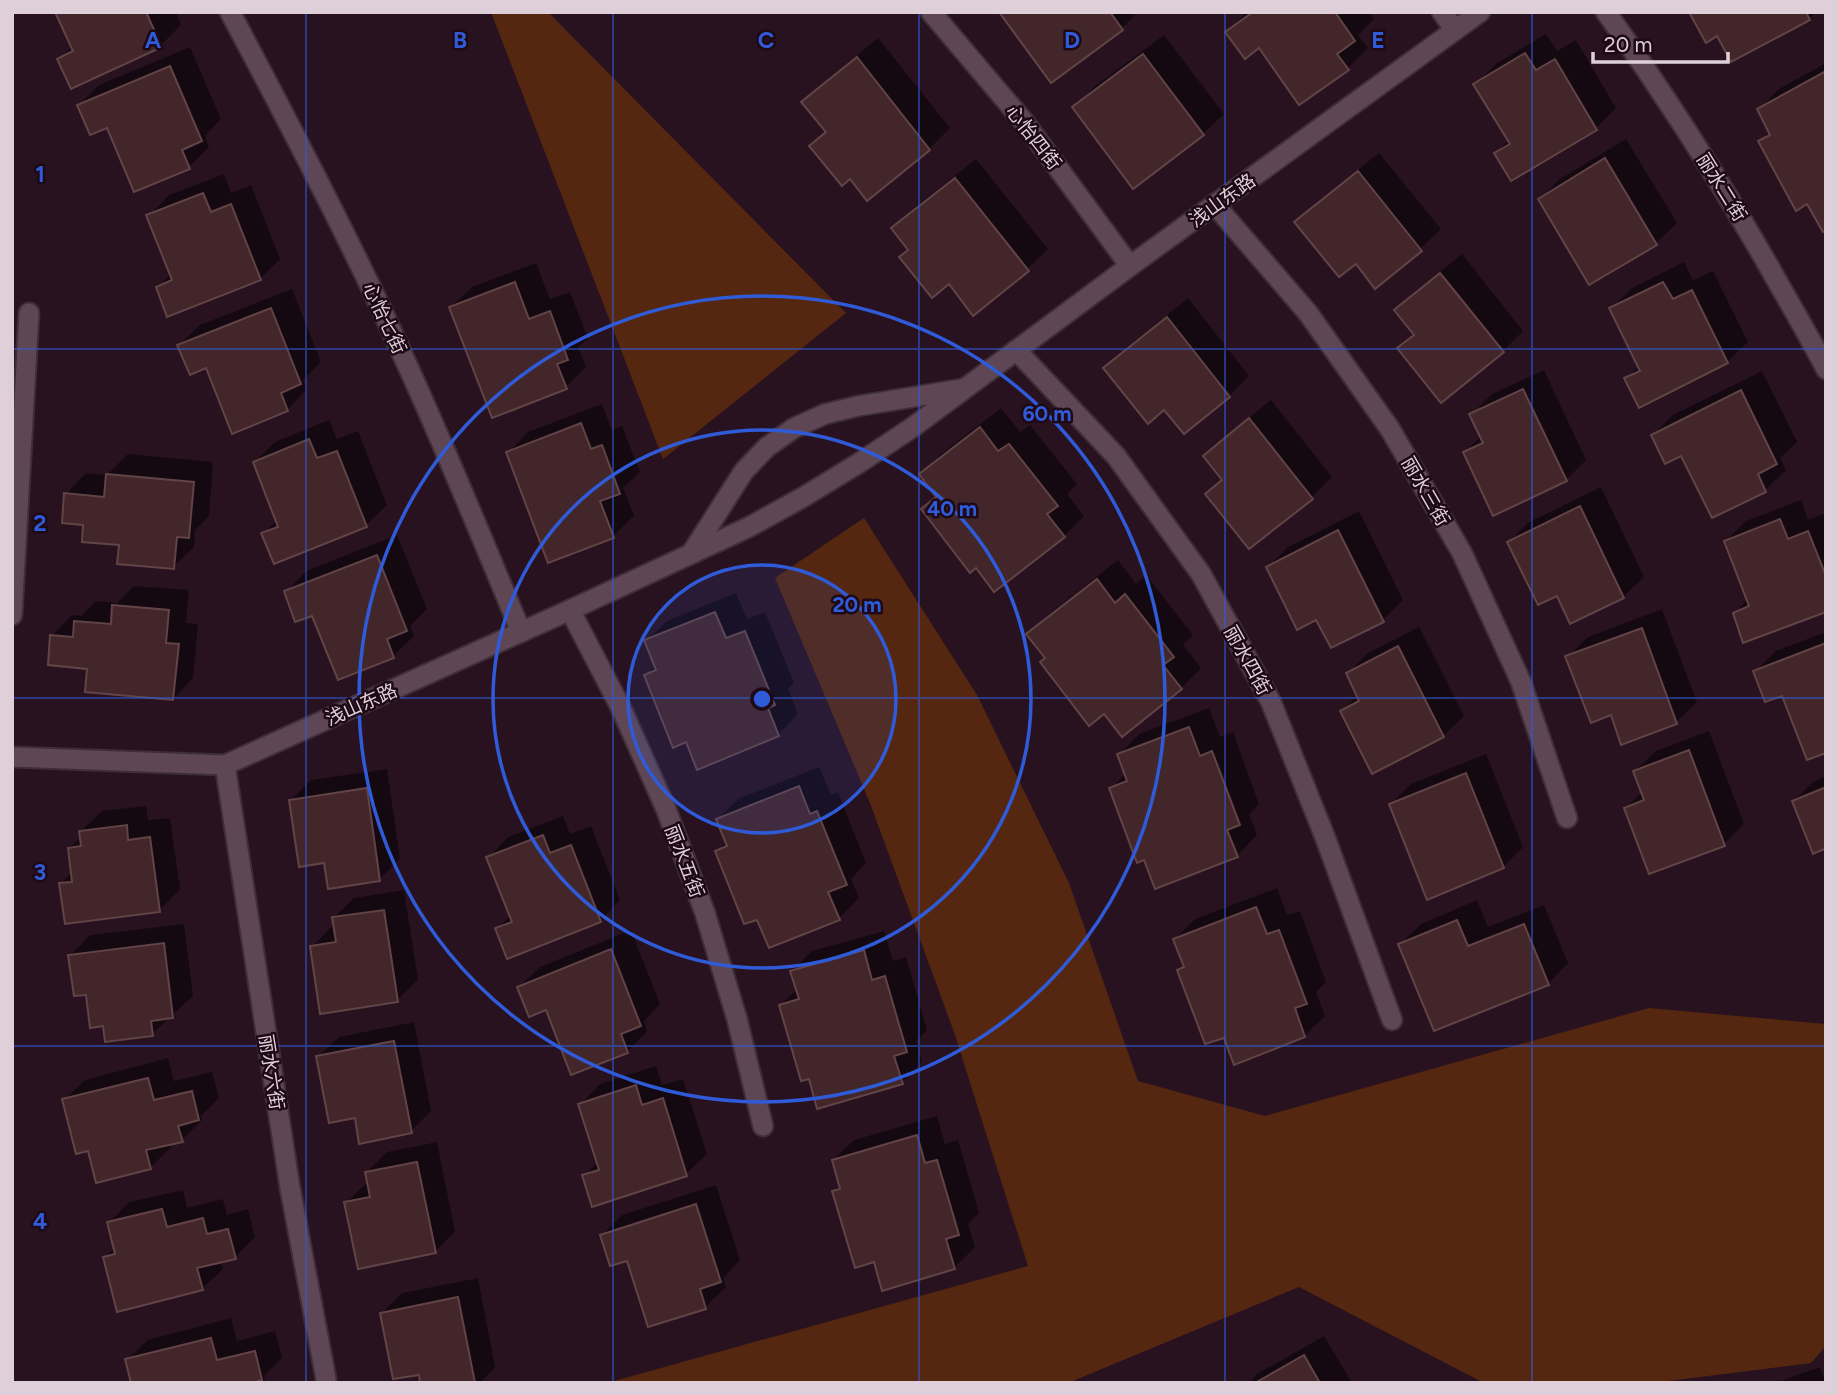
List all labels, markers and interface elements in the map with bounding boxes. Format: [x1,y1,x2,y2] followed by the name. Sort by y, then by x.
[1593,21,1728,65] scale bar
[145,26,162,54] text: A
[453,26,467,54] text: B
[758,26,775,54] text: C
[1064,26,1080,54] text: D
[1371,26,1385,54] text: E
[1604,32,1652,57] text: 20 m
[1001,100,1066,174] street label: 心怡四街
[1692,149,1751,226] street label: 丽水二街
[35,160,45,188] text: 1
[1185,169,1260,232] street label: 浅山东路
[358,279,411,358] street label: 心怡七街
[1022,401,1072,426] text: 60 m
[1397,453,1455,530] street label: 丽水三街
[927,496,977,521] text: 40 m
[33,509,47,537] text: 2
[832,592,882,617] text: 20 m
[1219,621,1276,699] street label: 丽水四街
[322,678,401,730] street label: 浅山东路
[750,687,774,711] centre of rings
[660,822,709,901] street label: 丽水五街
[34,858,46,886] text: 3
[254,1033,289,1111] street label: 丽水六街
[33,1207,47,1235] text: 4

